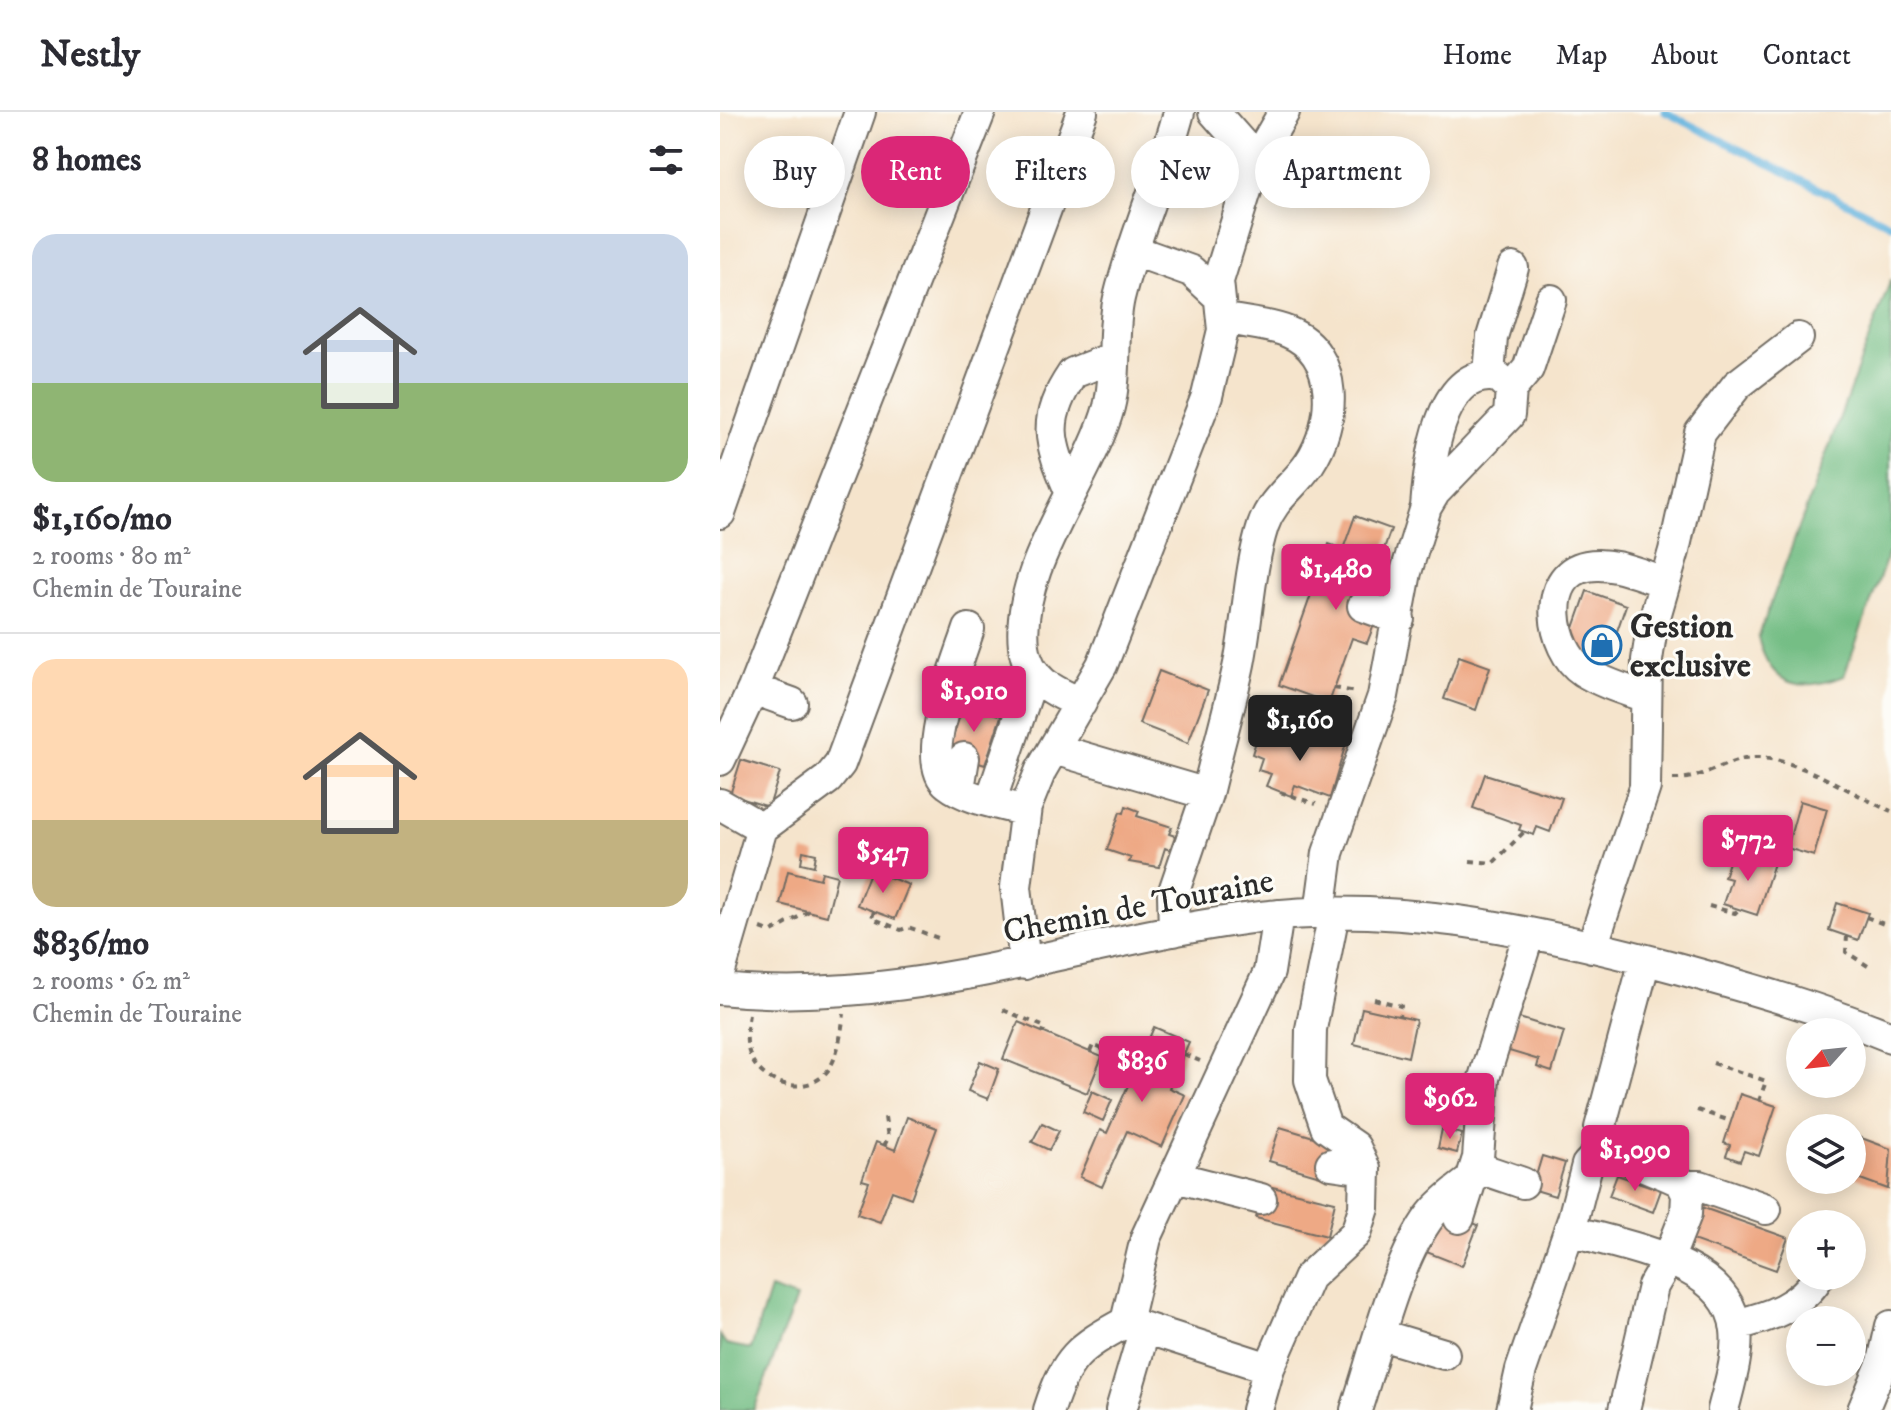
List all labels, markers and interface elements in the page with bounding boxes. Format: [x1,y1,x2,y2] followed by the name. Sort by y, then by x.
[40,31,140,79] text: Nestly
[1443,38,1512,73] text: Home
[1556,38,1607,73] text: Map
[1651,38,1718,73] text: About
[1762,38,1851,73] text: Contact
[744,136,845,208] chip: Buy
[861,136,970,208] chip: Rent
[986,136,1115,208] chip: Filters
[1131,136,1239,208] chip: New
[1255,136,1430,208] chip: Apartment
[644,138,688,182] icon: filters
[32,139,141,181] text: 8 homes
[288,286,432,430] icon: home
[32,498,172,540] text: $1,160/mo
[32,540,191,573] text: 2 rooms · 80 m²
[1271,544,1401,612] pin: $1,480
[1299,553,1373,586] text: $1,480
[32,573,242,606] text: Chemin de Touraine
[1630,606,1751,687] place label: Gestion exclusive
[1581,624,1623,666] shop icon: Gestion exclusive
[909,666,1039,734] pin: $1,010
[940,675,1008,708] text: $1,010
[1235,695,1365,763] pin: $1,160
[1266,704,1334,737] text: $1,160
[288,711,432,855] icon: home
[1701,815,1795,883] pin: $772
[1721,824,1775,857] text: $772
[836,827,930,895] pin: $547
[856,836,910,869] text: $547
[1000,860,1277,954] street label: Chemin de Touraine
[32,923,149,965] text: $836/mo
[32,965,190,998] text: 2 rooms · 62 m²
[32,998,242,1031] text: Chemin de Touraine
[1786,1018,1866,1098] north arrow
[1786,1018,1866,1386] map controls
[1095,1036,1189,1104] pin: $836
[1117,1045,1167,1078] text: $836
[1403,1073,1497,1141] pin: $962
[1423,1082,1477,1115] text: $962
[1786,1114,1866,1194] button: layers
[1570,1125,1700,1193] pin: $1,090
[1599,1134,1671,1167] text: $1,090
[1786,1210,1866,1290] button: +
[1786,1306,1866,1386] button: −

